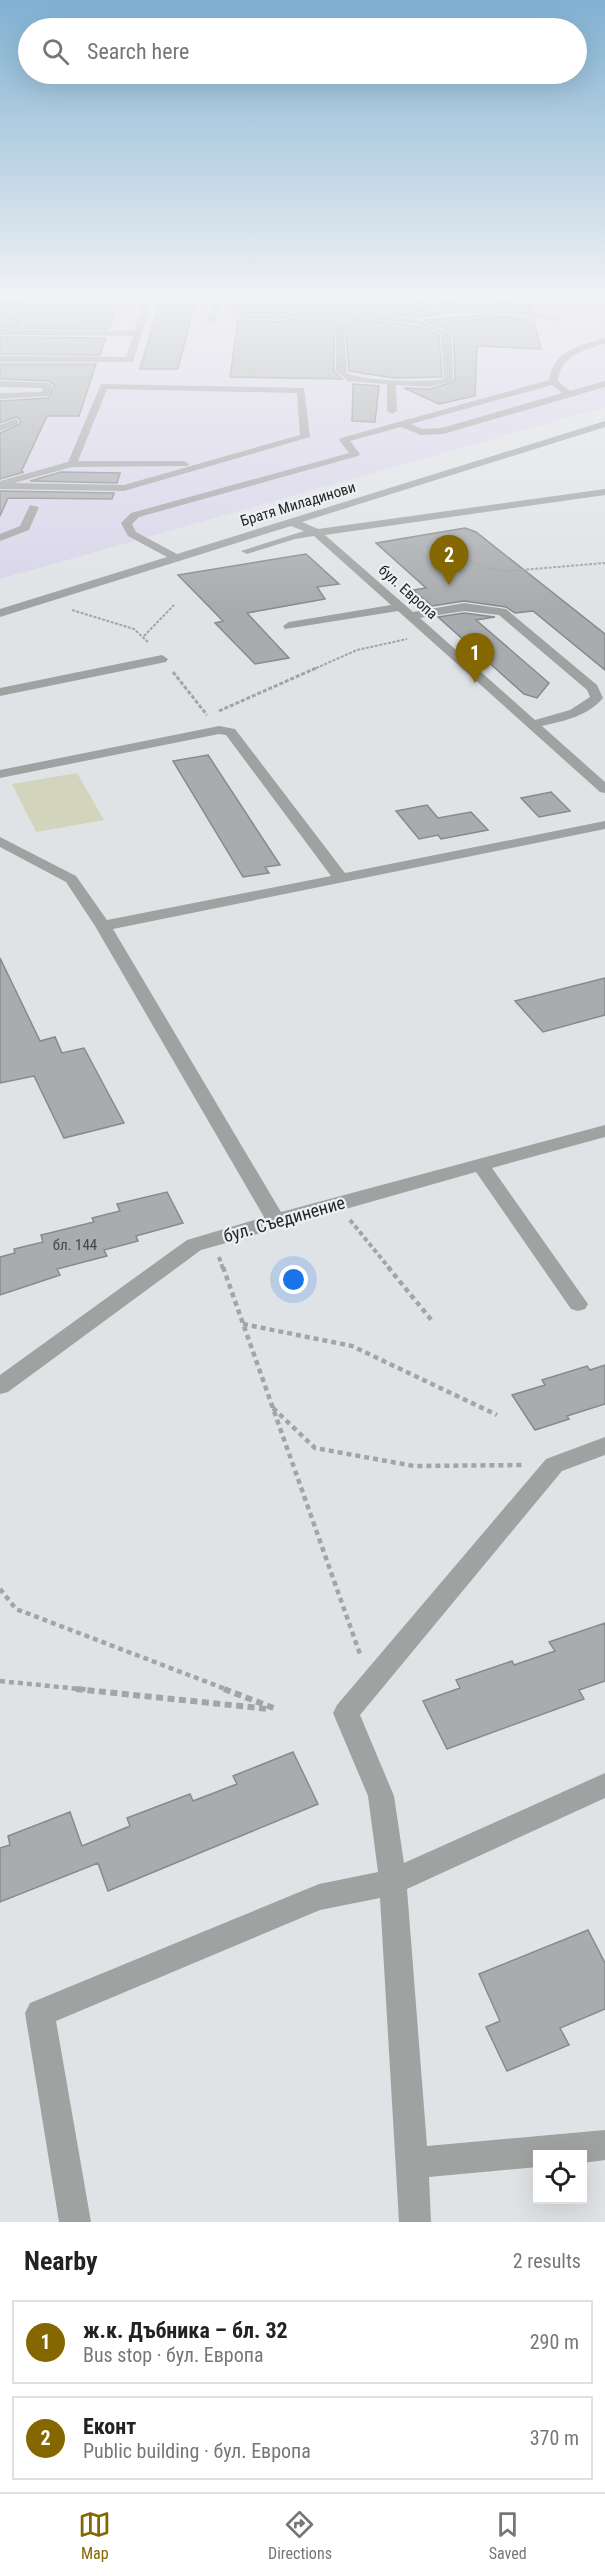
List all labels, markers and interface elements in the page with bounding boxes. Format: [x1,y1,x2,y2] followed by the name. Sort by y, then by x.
[18,18,587,84] search box
[39,35,72,68] icon: search
[87,39,189,64] text: Search here
[238,478,358,530] street label: Братя Миладинови
[430,536,468,585] pin: 2
[375,561,441,623] street label: бул. Европа
[456,634,494,683] pin: 1
[221,1192,347,1246] street label: бул. Съединение
[53,1236,97,1254] house number: бл. 144
[279,1265,308,1294] your location
[533,2150,587,2204] map controls
[533,2150,587,2204] button: locate
[24,2246,98,2276] text: Nearby
[513,2249,581,2273] text: 2 results
[83,2318,288,2343] text: ж.к. Дъбника – бл. 32
[40,2330,51,2354] text: 1
[530,2330,579,2354] text: 290 m
[83,2343,263,2367] text: Bus stop · бул. Европа
[83,2414,136,2439] text: Еконт
[40,2426,51,2450] text: 2
[530,2426,579,2450] text: 370 m
[83,2439,311,2463] text: Public building · бул. Европа
[78,2508,111,2563] tab: Map
[268,2508,332,2563] tab: Directions
[489,2508,527,2563] tab: Saved

